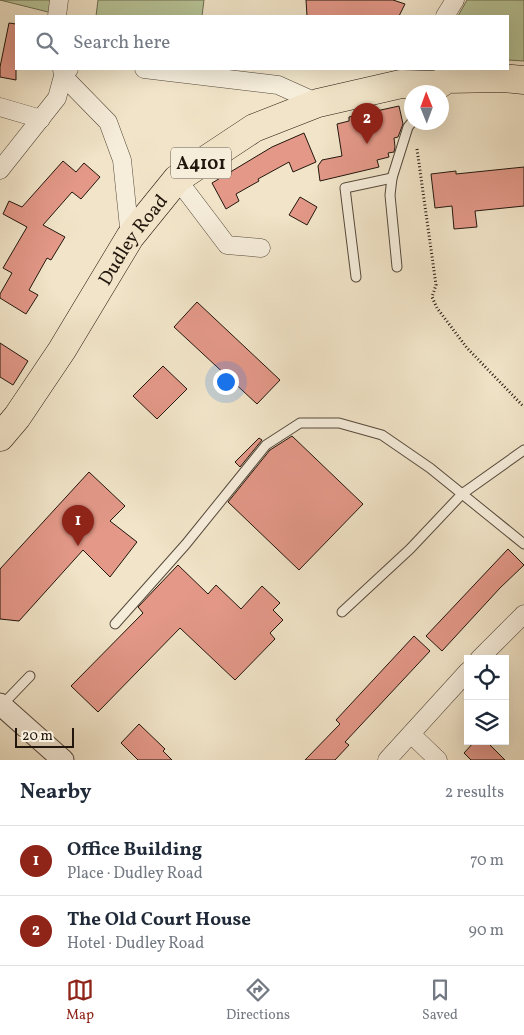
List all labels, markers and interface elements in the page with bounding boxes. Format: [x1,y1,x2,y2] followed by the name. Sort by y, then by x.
[15,15,509,70] search box
[33,29,61,57] icon: search
[73,30,170,56] text: Search here
[404,85,449,130] north arrow
[351,103,383,144] pin: 2
[171,148,231,178] road number: A4101
[93,189,175,291] street label: Dudley Road
[213,369,239,395] your location
[62,505,94,546] pin: 1
[464,655,509,745] map controls
[464,655,509,700] button: locate
[464,700,509,745] button: layers
[15,725,74,748] scale bar
[22,727,53,746] text: 20 m
[20,778,91,807] text: Nearby
[445,782,504,804] text: 2 results
[67,837,202,863] text: Office Building
[33,850,39,872] text: 1
[470,850,504,872] text: 70 m
[67,863,203,885] text: Place · Dudley Road
[67,907,251,933] text: The Old Court House
[32,920,40,942] text: 2
[468,920,504,942] text: 90 m
[67,933,204,955] text: Hotel · Dudley Road
[66,976,94,1025] tab: Map
[226,976,290,1025] tab: Directions
[422,976,458,1025] tab: Saved

